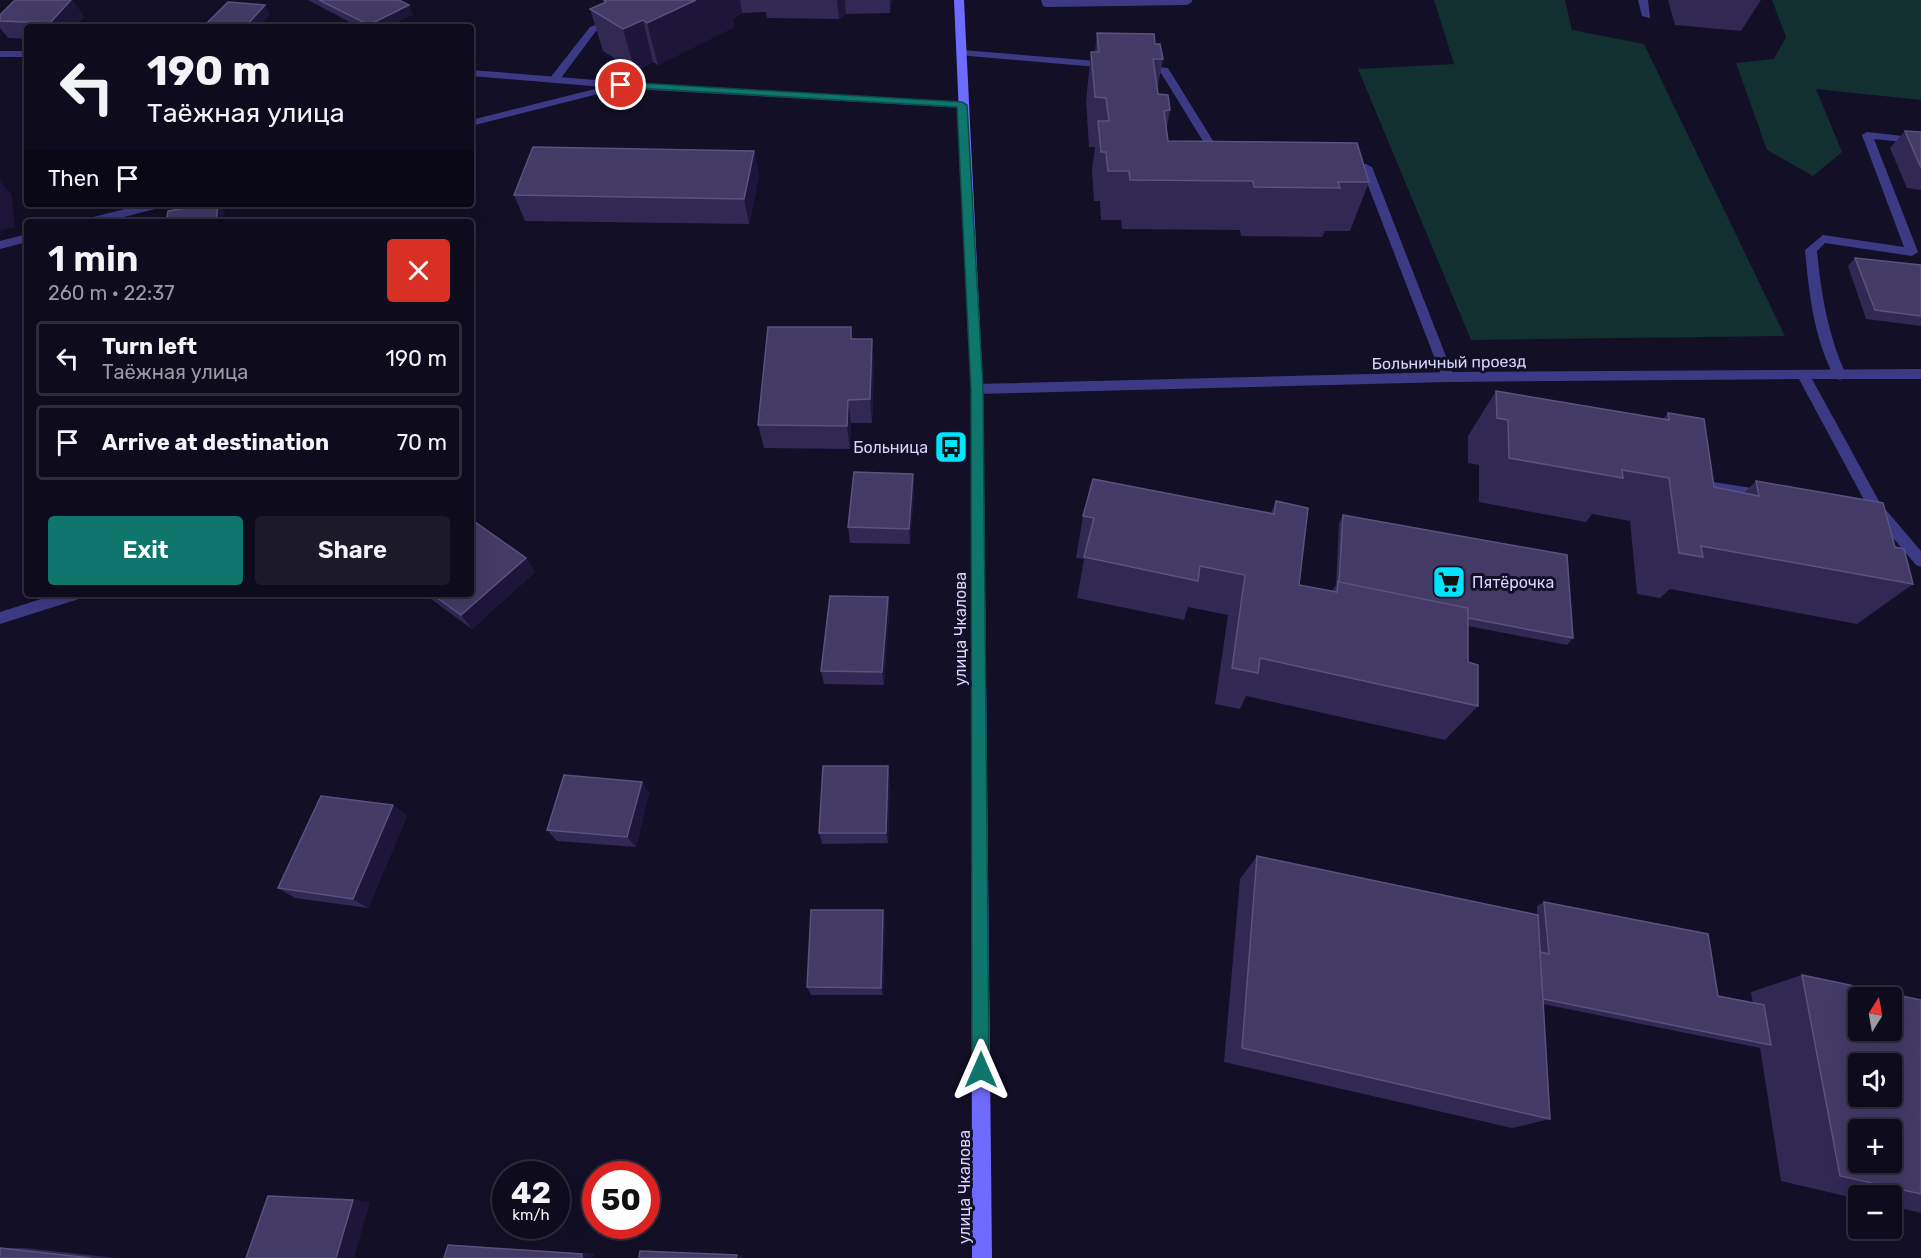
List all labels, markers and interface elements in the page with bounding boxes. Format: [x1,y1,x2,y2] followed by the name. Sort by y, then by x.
[147,46,271,96] text: 190 m
[48,48,126,126] icon: left
[595,59,646,110] pin
[604,68,637,101] icon: arrive
[147,97,345,129] text: Таёжная улица
[111,162,144,195] icon: arrive
[48,165,99,192] text: Then
[48,237,139,280] text: 1 min
[387,239,450,302] button: close
[48,281,174,305] text: 260 m · 22:37
[102,333,197,360] text: Turn left
[51,342,84,375] icon: left
[386,345,447,372] text: 190 m
[1372,352,1527,373] street label: Больничный проезд
[102,360,248,384] text: Таёжная улица
[51,426,84,459] icon: arrive
[102,429,329,456] text: Arrive at destination
[397,429,447,456] text: 70 m
[933,429,969,465] bus stop icon: Больница
[853,438,928,457] place label: Больница
[48,516,243,585] button: Exit
[255,516,450,585] button: Share
[1431,564,1467,600] supermarket icon: Пятёрочка
[951,572,970,686] street label: улица Чкалова
[1472,573,1554,592] place label: Пятёрочка
[1848,987,1902,1041] north arrow
[1848,987,1902,1239] map controls
[949,1038,1013,1102] position arrow
[1848,1053,1902,1107] button: sound
[1848,1119,1902,1173] button: +
[955,1130,974,1244] street label: улица Чкалова
[582,1161,660,1239] speed limit sign: 50
[511,1175,551,1211] text: 42
[1848,1185,1902,1239] button: −
[512,1206,550,1224] text: km/h

